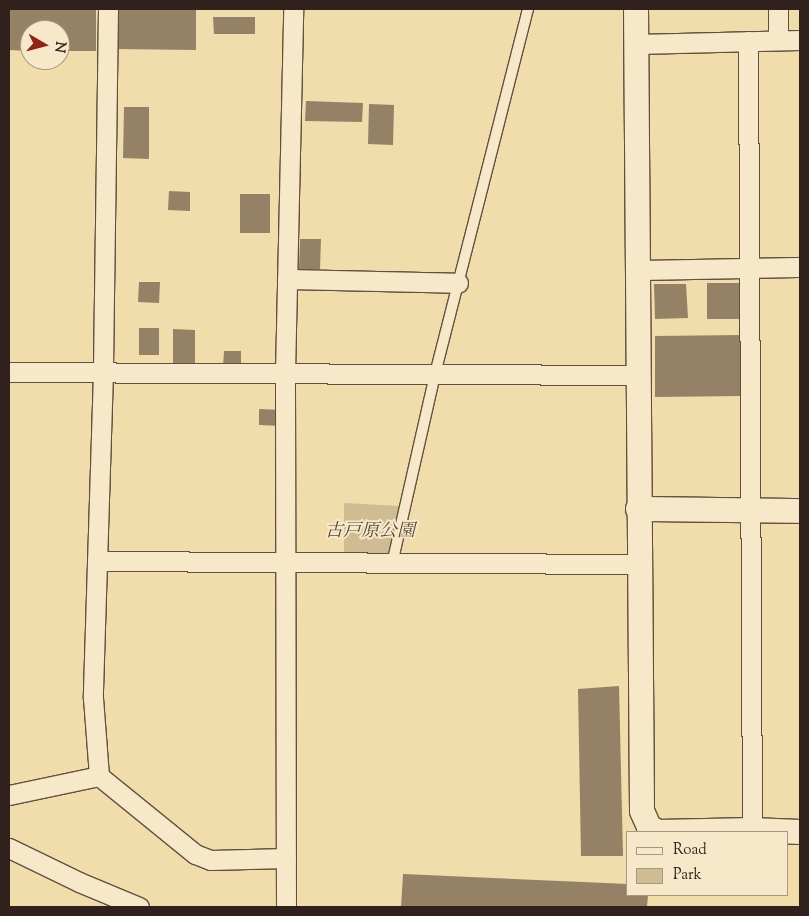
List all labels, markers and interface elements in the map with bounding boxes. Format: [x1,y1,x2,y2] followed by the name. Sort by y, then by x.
[20,20,70,70] north arrow
[48,40,70,54] text: N
[325,521,415,543] park label: 古戸原公園
[626,831,789,896] legend
[673,840,707,861] text: Road
[673,865,702,886] text: Park

